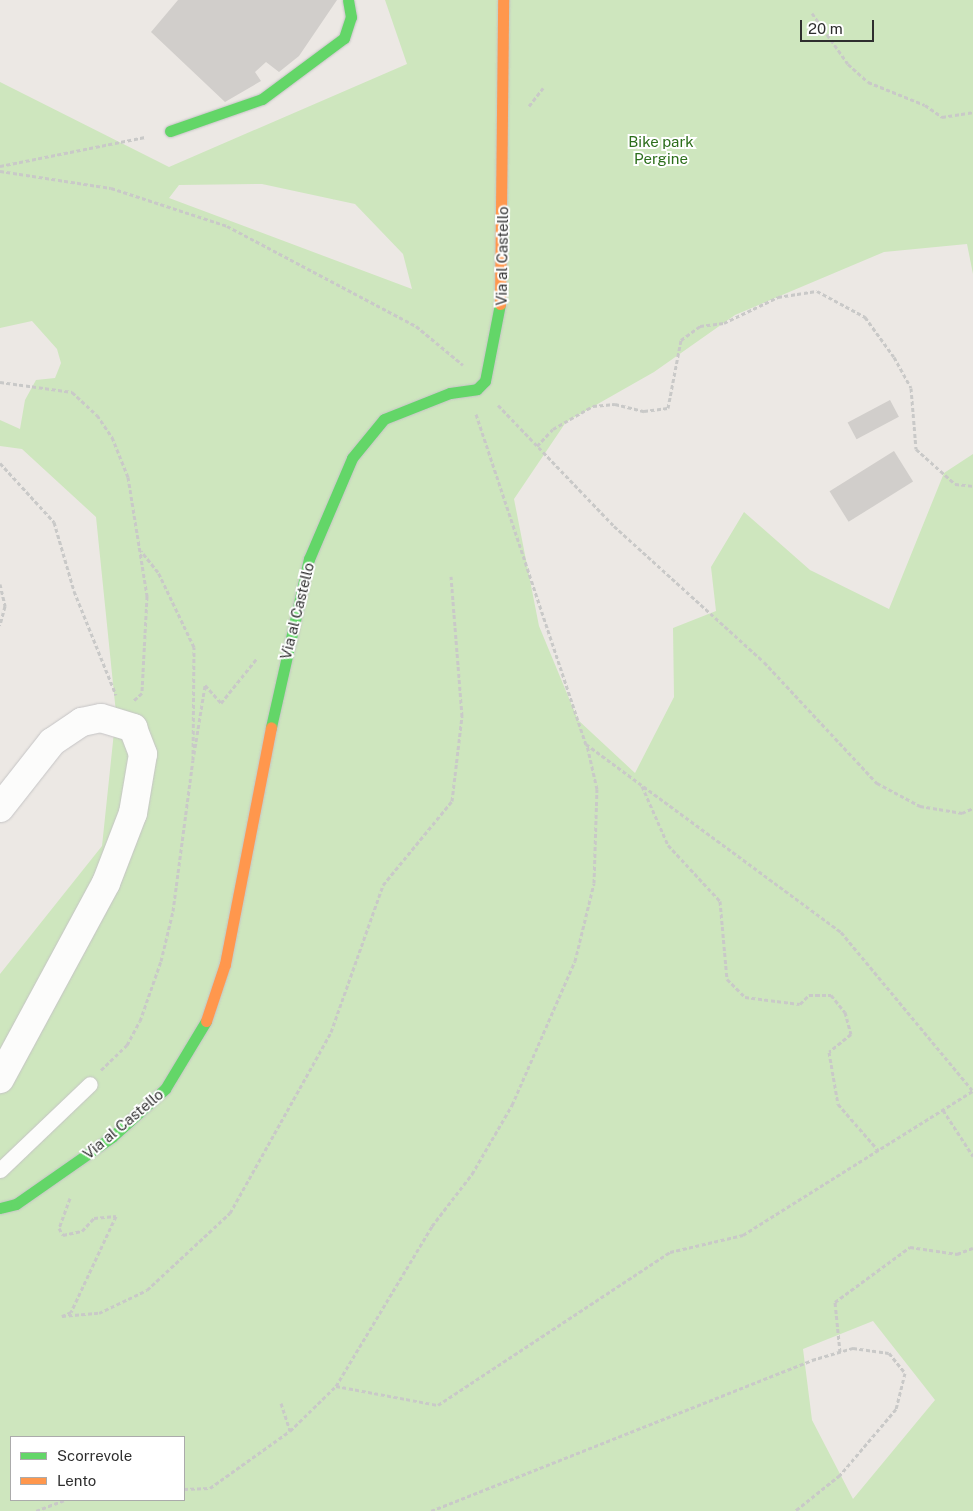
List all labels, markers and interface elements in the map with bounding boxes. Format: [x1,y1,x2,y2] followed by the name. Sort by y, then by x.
[803,10,877,42] scale bar
[808,20,843,37] text: 20 m
[628,132,694,167] park label: Bike park Pergine
[492,206,512,306] street label: Via al Castello
[276,561,318,661] street label: Via al Castello
[79,1085,167,1163] street label: Via al Castello
[10,1436,185,1501] legend
[57,1447,132,1464] text: Scorrevole
[57,1472,96,1489] text: Lento

